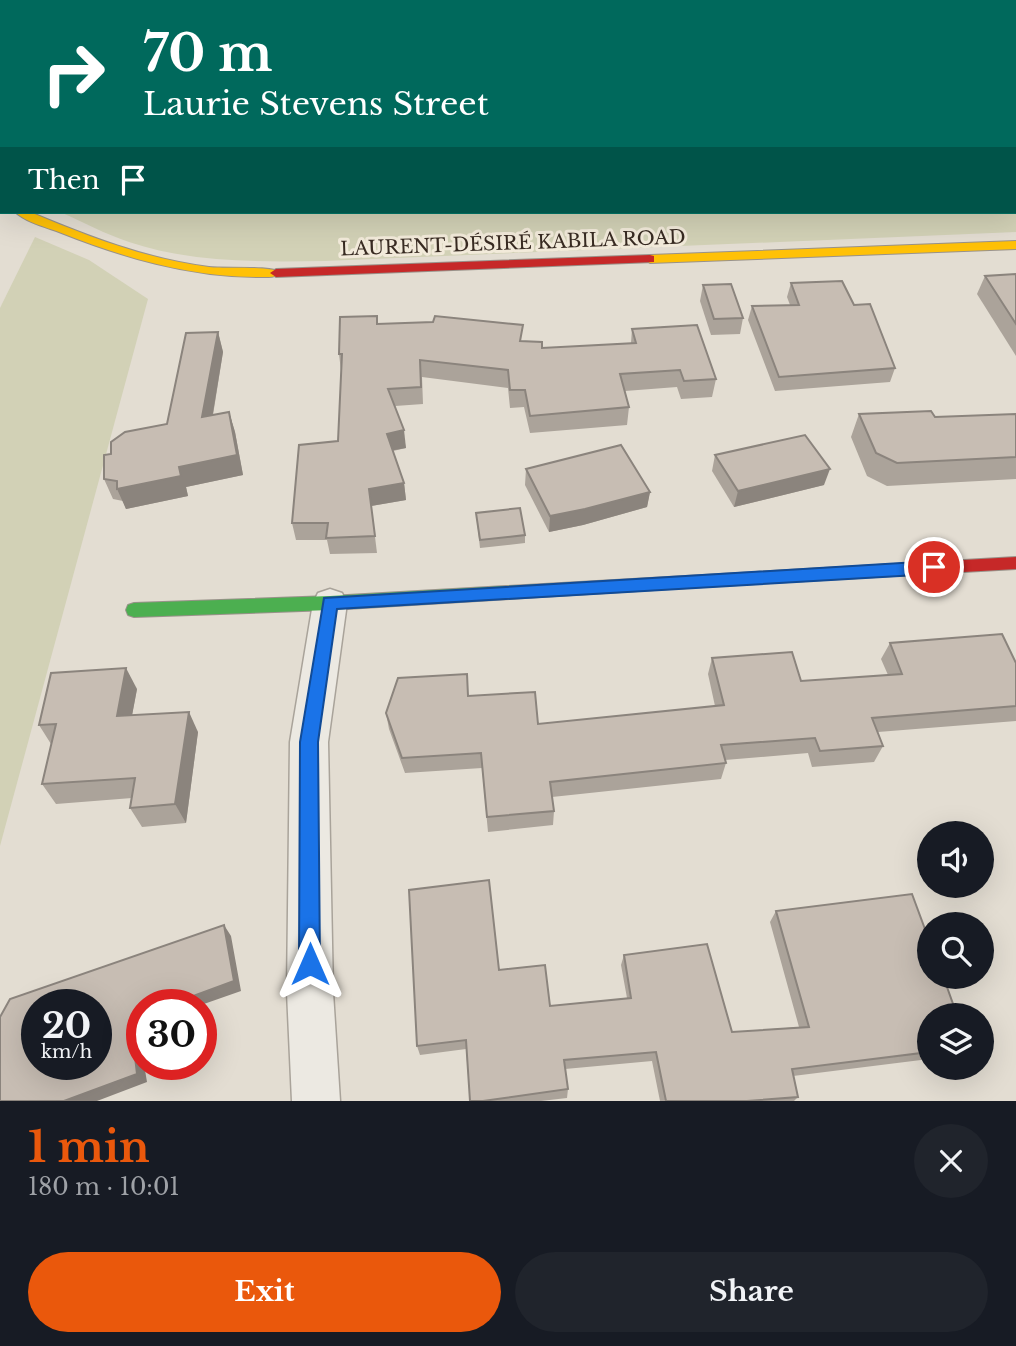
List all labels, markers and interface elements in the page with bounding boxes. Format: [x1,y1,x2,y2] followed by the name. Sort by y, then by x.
[143,23,273,84] text: 70 m
[28,28,119,119] icon: right
[143,84,489,124] text: Laurie Stevens Street
[114,161,152,199] icon: arrive
[28,164,100,196] text: Then
[340,225,686,261] street label: LAURENT-DÉSIRÉ KABILA ROAD
[904,537,964,597] pin
[915,548,953,586] icon: arrive
[917,821,994,1080] map controls
[917,821,994,898] button: sound
[917,912,994,989] button: search
[273,927,347,1001] position arrow
[126,989,217,1080] speed limit sign: 30
[917,1003,994,1080] button: layers
[42,1004,91,1047] text: 20
[41,1041,92,1063] text: km/h
[28,1121,150,1173] text: 1 min
[914,1124,988,1198] button: close
[28,1173,180,1201] text: 180 m · 10:01
[28,1252,501,1332] button: Exit
[515,1252,988,1332] button: Share

